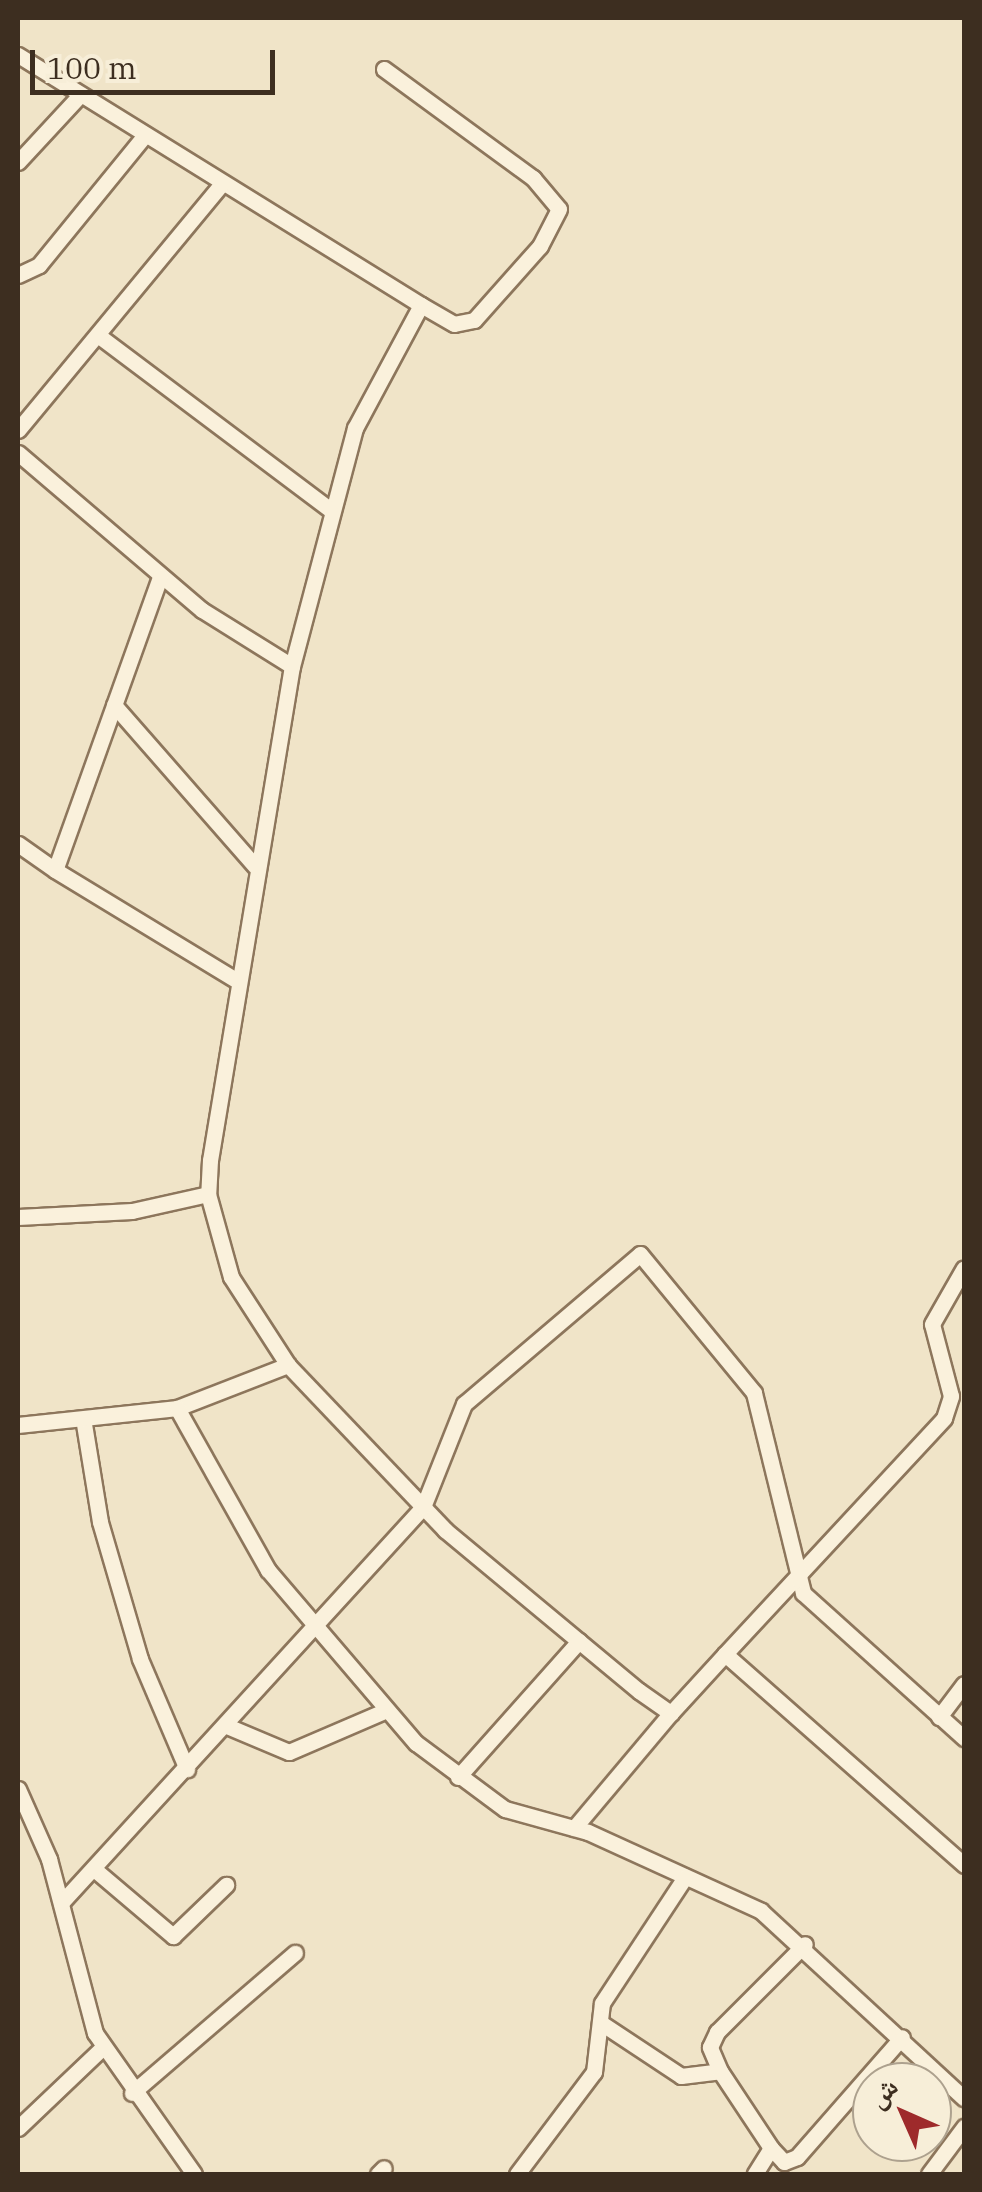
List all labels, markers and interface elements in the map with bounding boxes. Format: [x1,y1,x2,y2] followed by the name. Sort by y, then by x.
[35,30,280,92] scale bar
[47,48,137,87] text: 100 m
[852,2062,952,2162] north arrow
[858,2068,905,2115] text: ش

